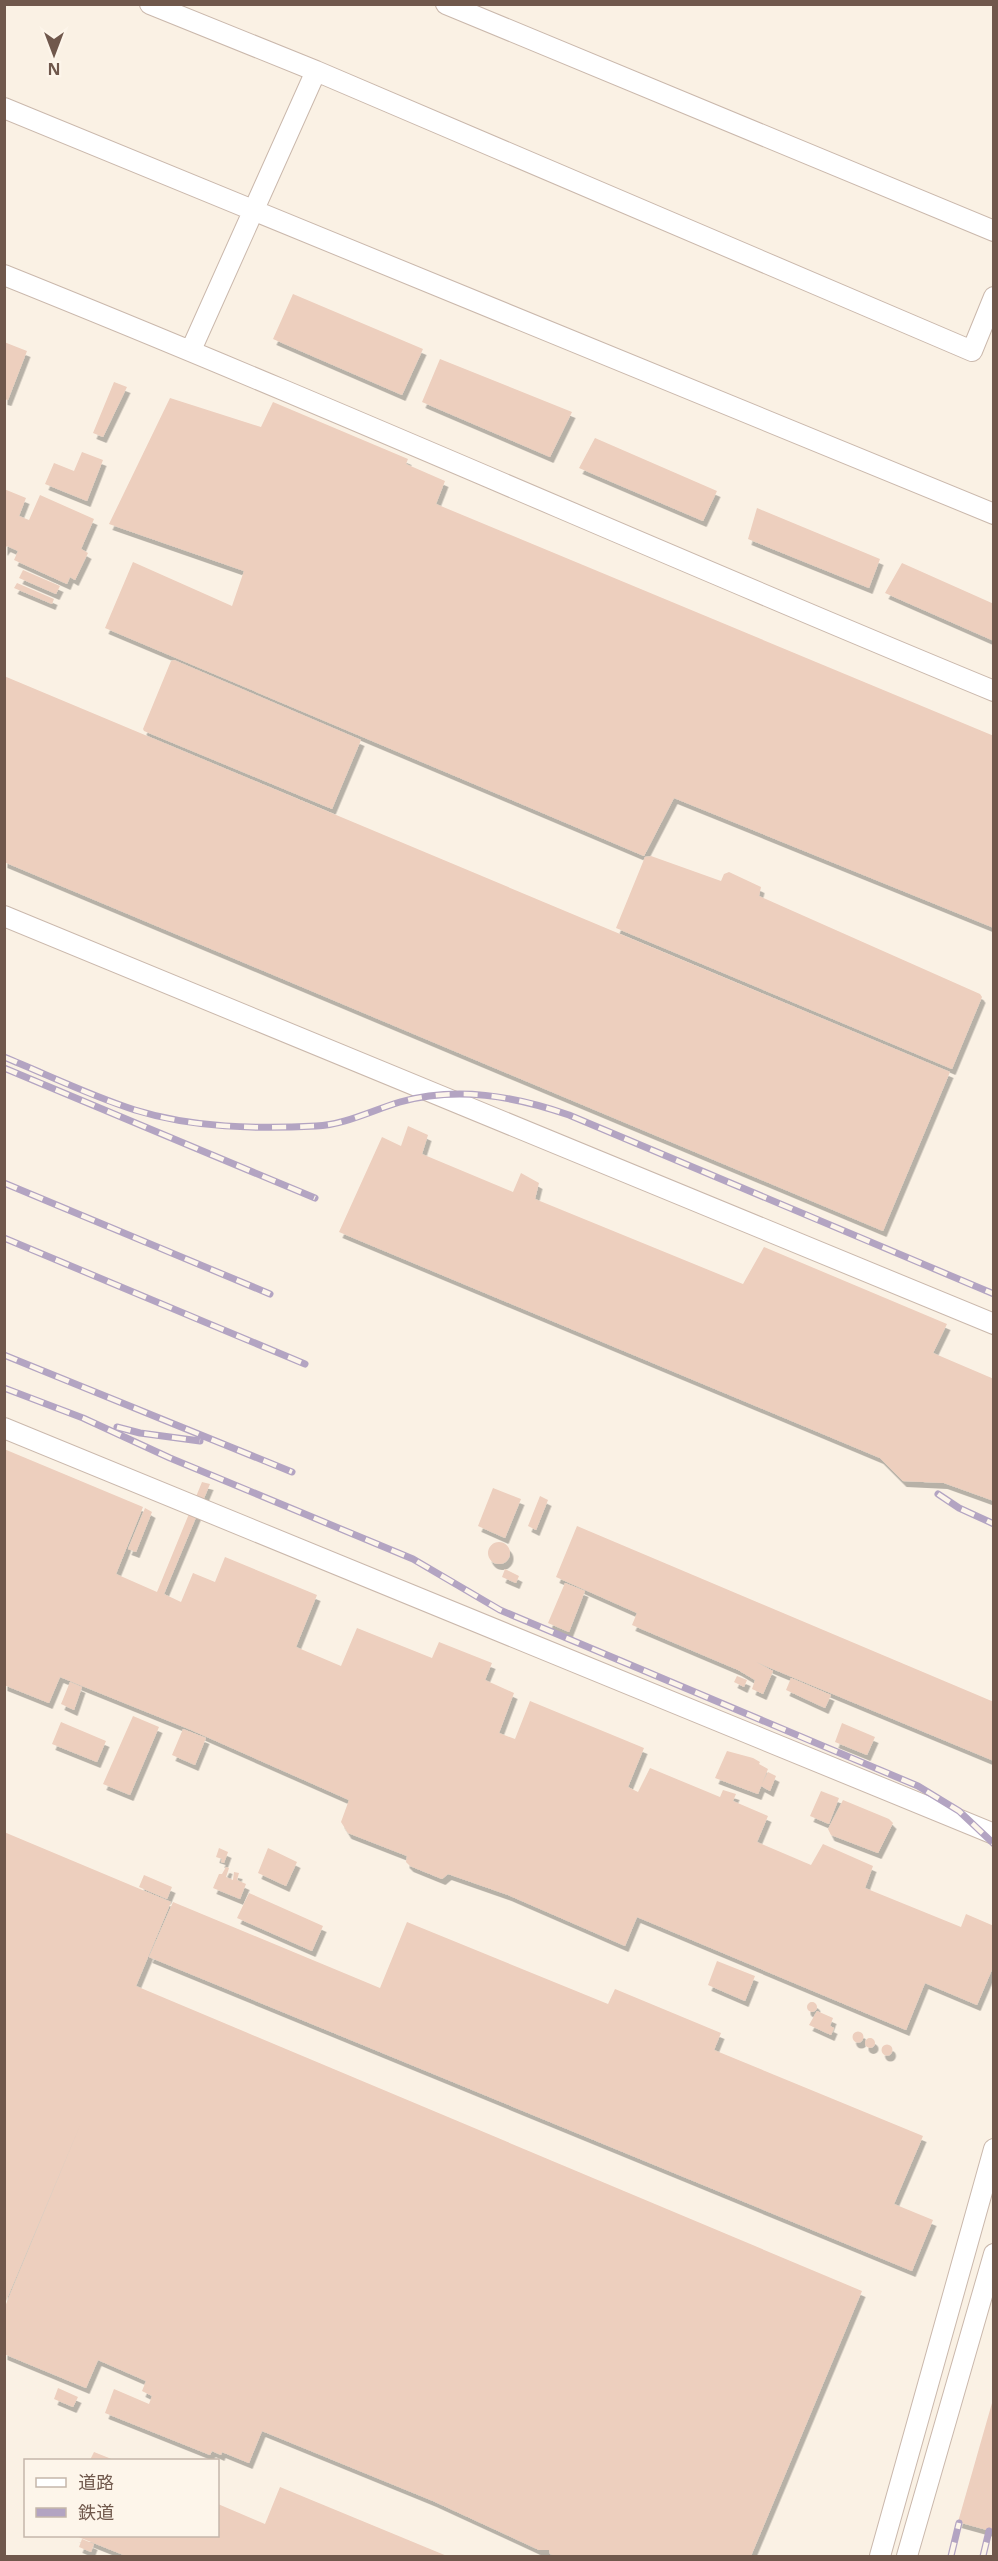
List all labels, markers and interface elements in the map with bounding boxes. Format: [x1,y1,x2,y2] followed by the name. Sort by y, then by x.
[24,24,84,84] north arrow
[47,58,61,80] text: N
[24,2459,219,2537] legend
[78,2470,114,2494] text: 道路
[78,2500,114,2524] text: 鉄道

